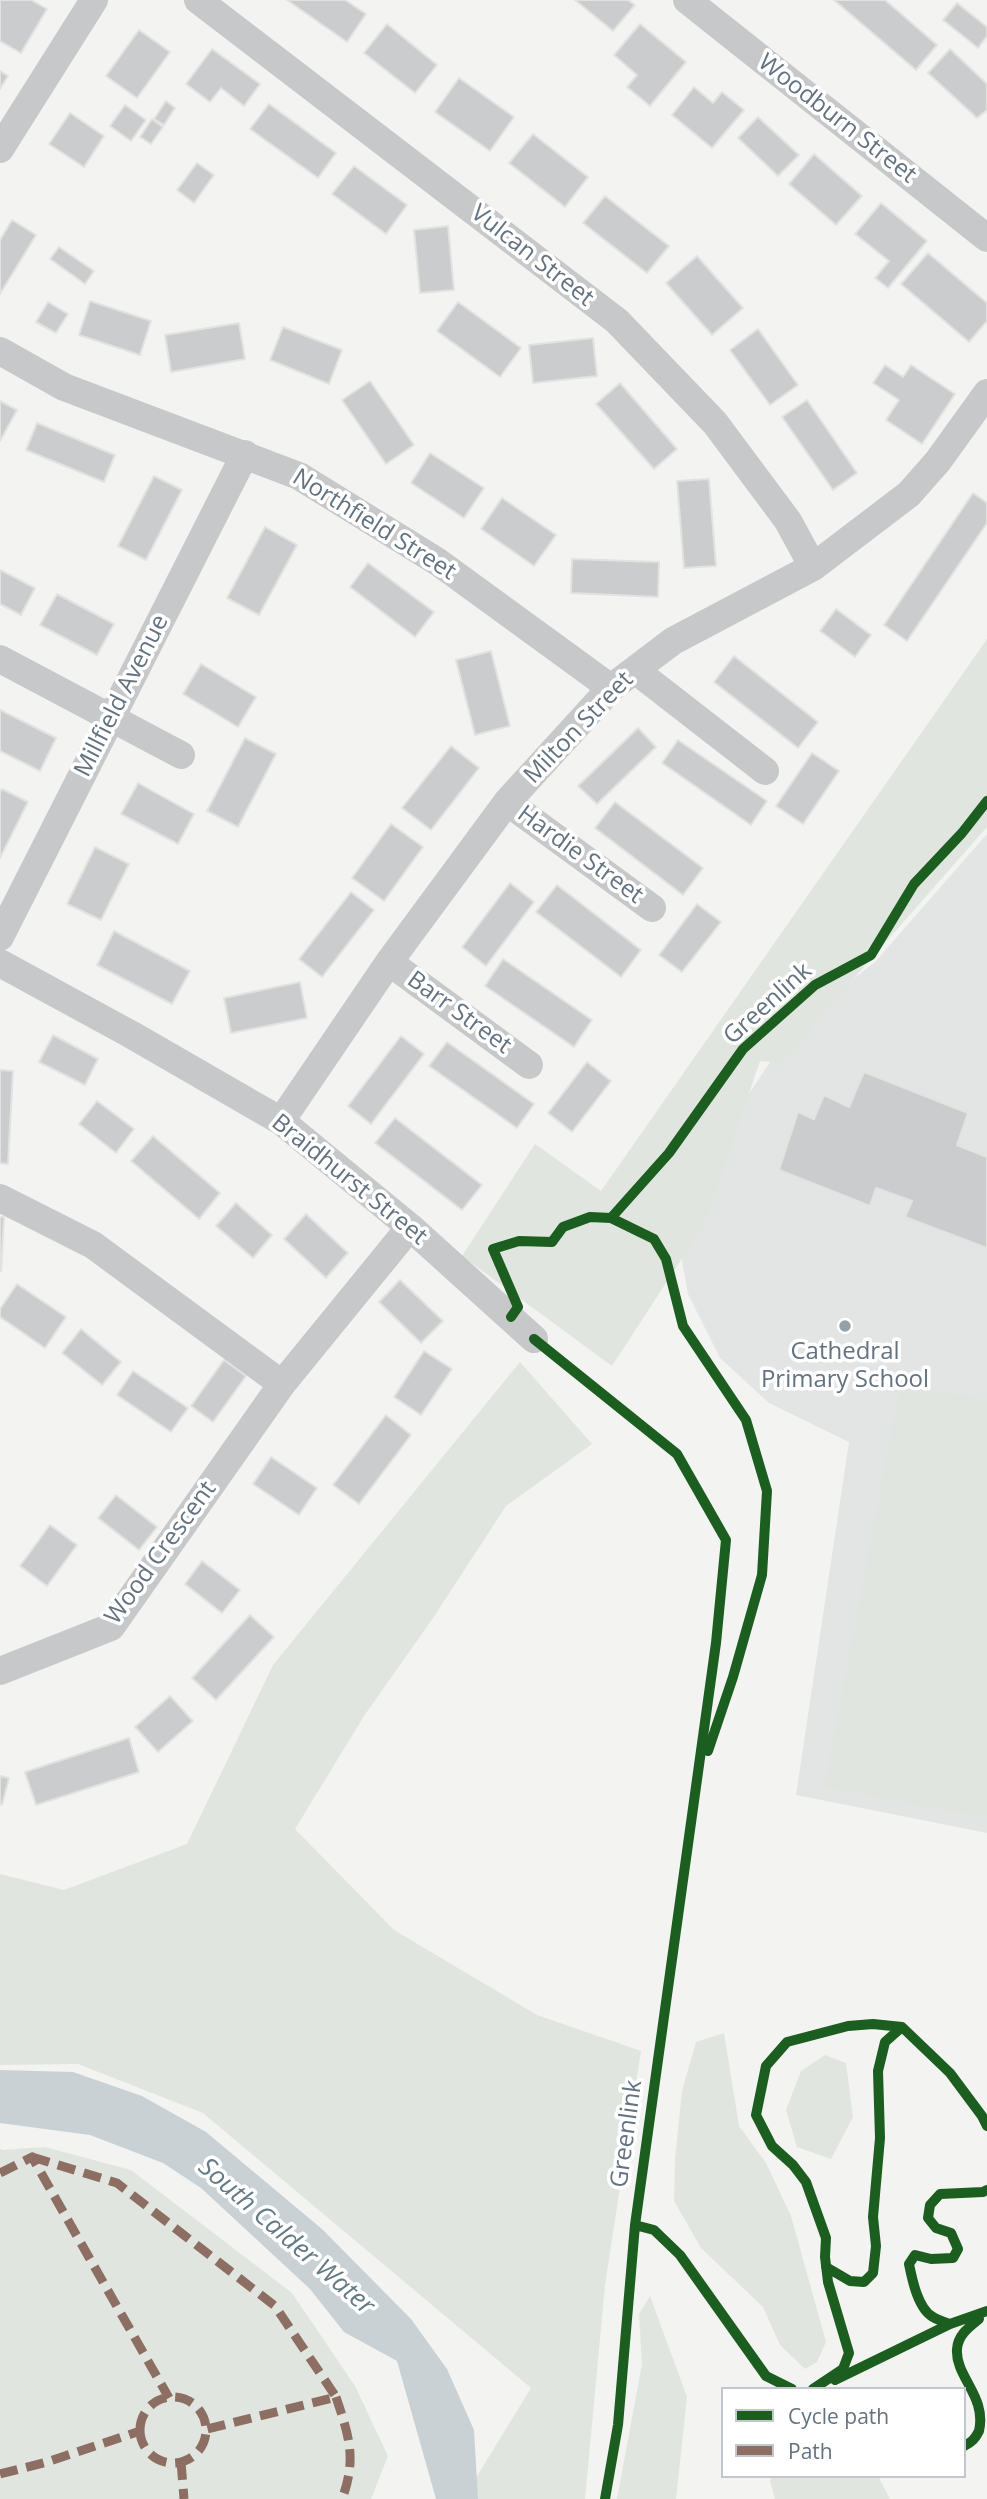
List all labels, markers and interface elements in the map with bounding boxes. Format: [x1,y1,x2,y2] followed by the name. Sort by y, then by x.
[752,48,922,190] street label: Woodburn Street
[465,199,599,313] street label: Vulcan Street
[287,463,461,587] street label: Northfield Street
[69,610,175,782] street label: Millfield Avenue
[518,666,640,790] street label: Milton Street
[512,800,648,910] street label: Hardie Street
[718,957,818,1051] street label: Greenlink
[401,966,517,1060] street label: Barr Street
[265,1108,433,1252] street label: Braidhurst Street
[837,1318,853,1334] marker: Cathedral Primary School
[761,1338,929,1394] place label: Cathedral Primary School
[99,1476,223,1630] street label: Wood Crescent
[605,2078,649,2190] street label: Greenlink
[192,2152,380,2322] water label: South Calder Water
[721,2387,966,2478] legend
[788,2402,889,2430] text: Cycle path
[788,2437,833,2465] text: Path

